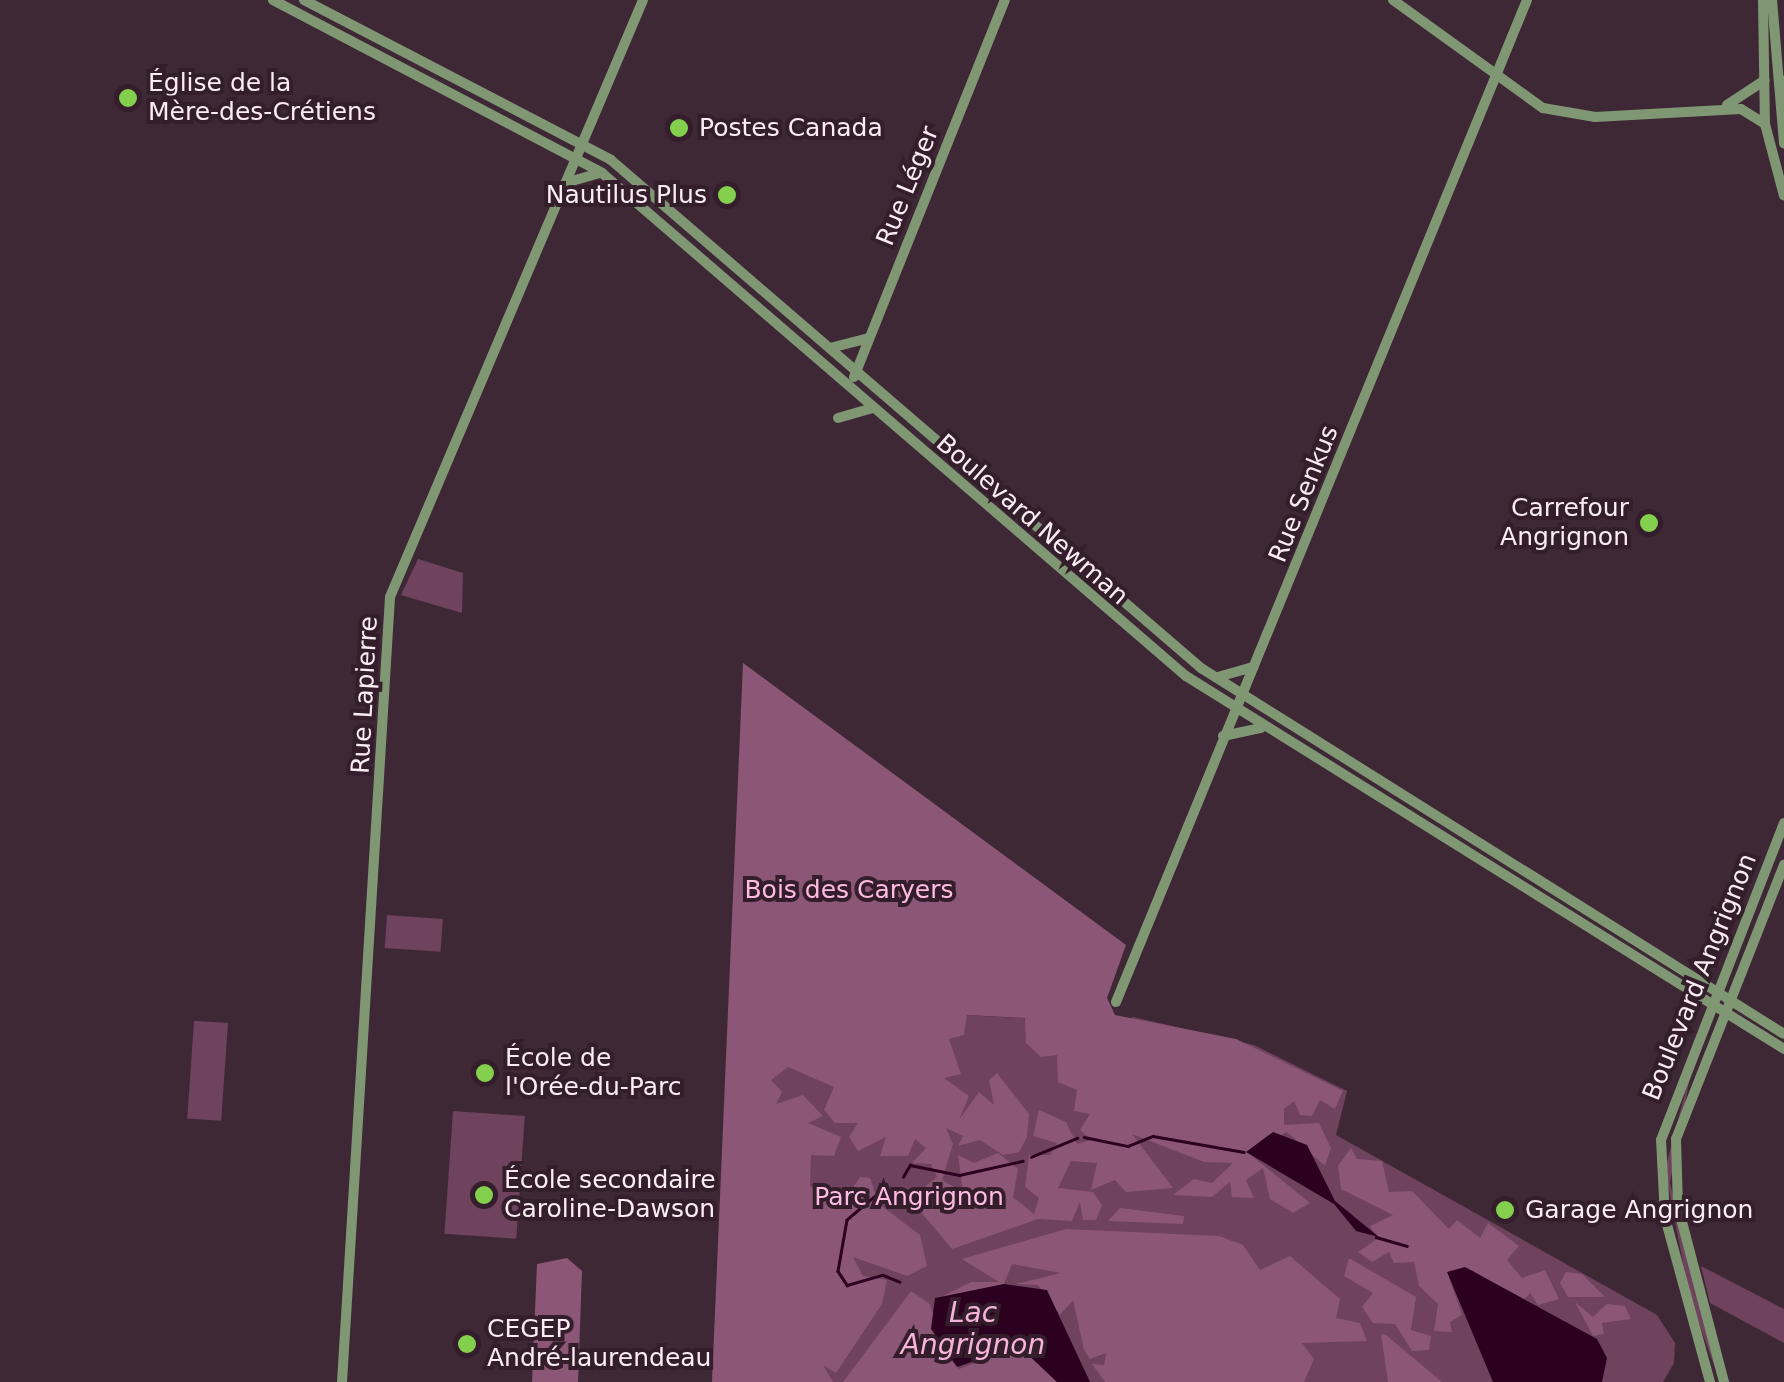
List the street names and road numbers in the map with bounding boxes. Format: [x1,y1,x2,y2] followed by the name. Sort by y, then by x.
[871,122,945,250] street label: Rue Léger
[1263,421,1345,567] street label: Rue Senkus
[930,428,1134,612] street label: Boulevard Newman
[346,615,384,775] street label: Rue Lapierre
[1637,849,1763,1105] street label: Boulevard Angrignon

